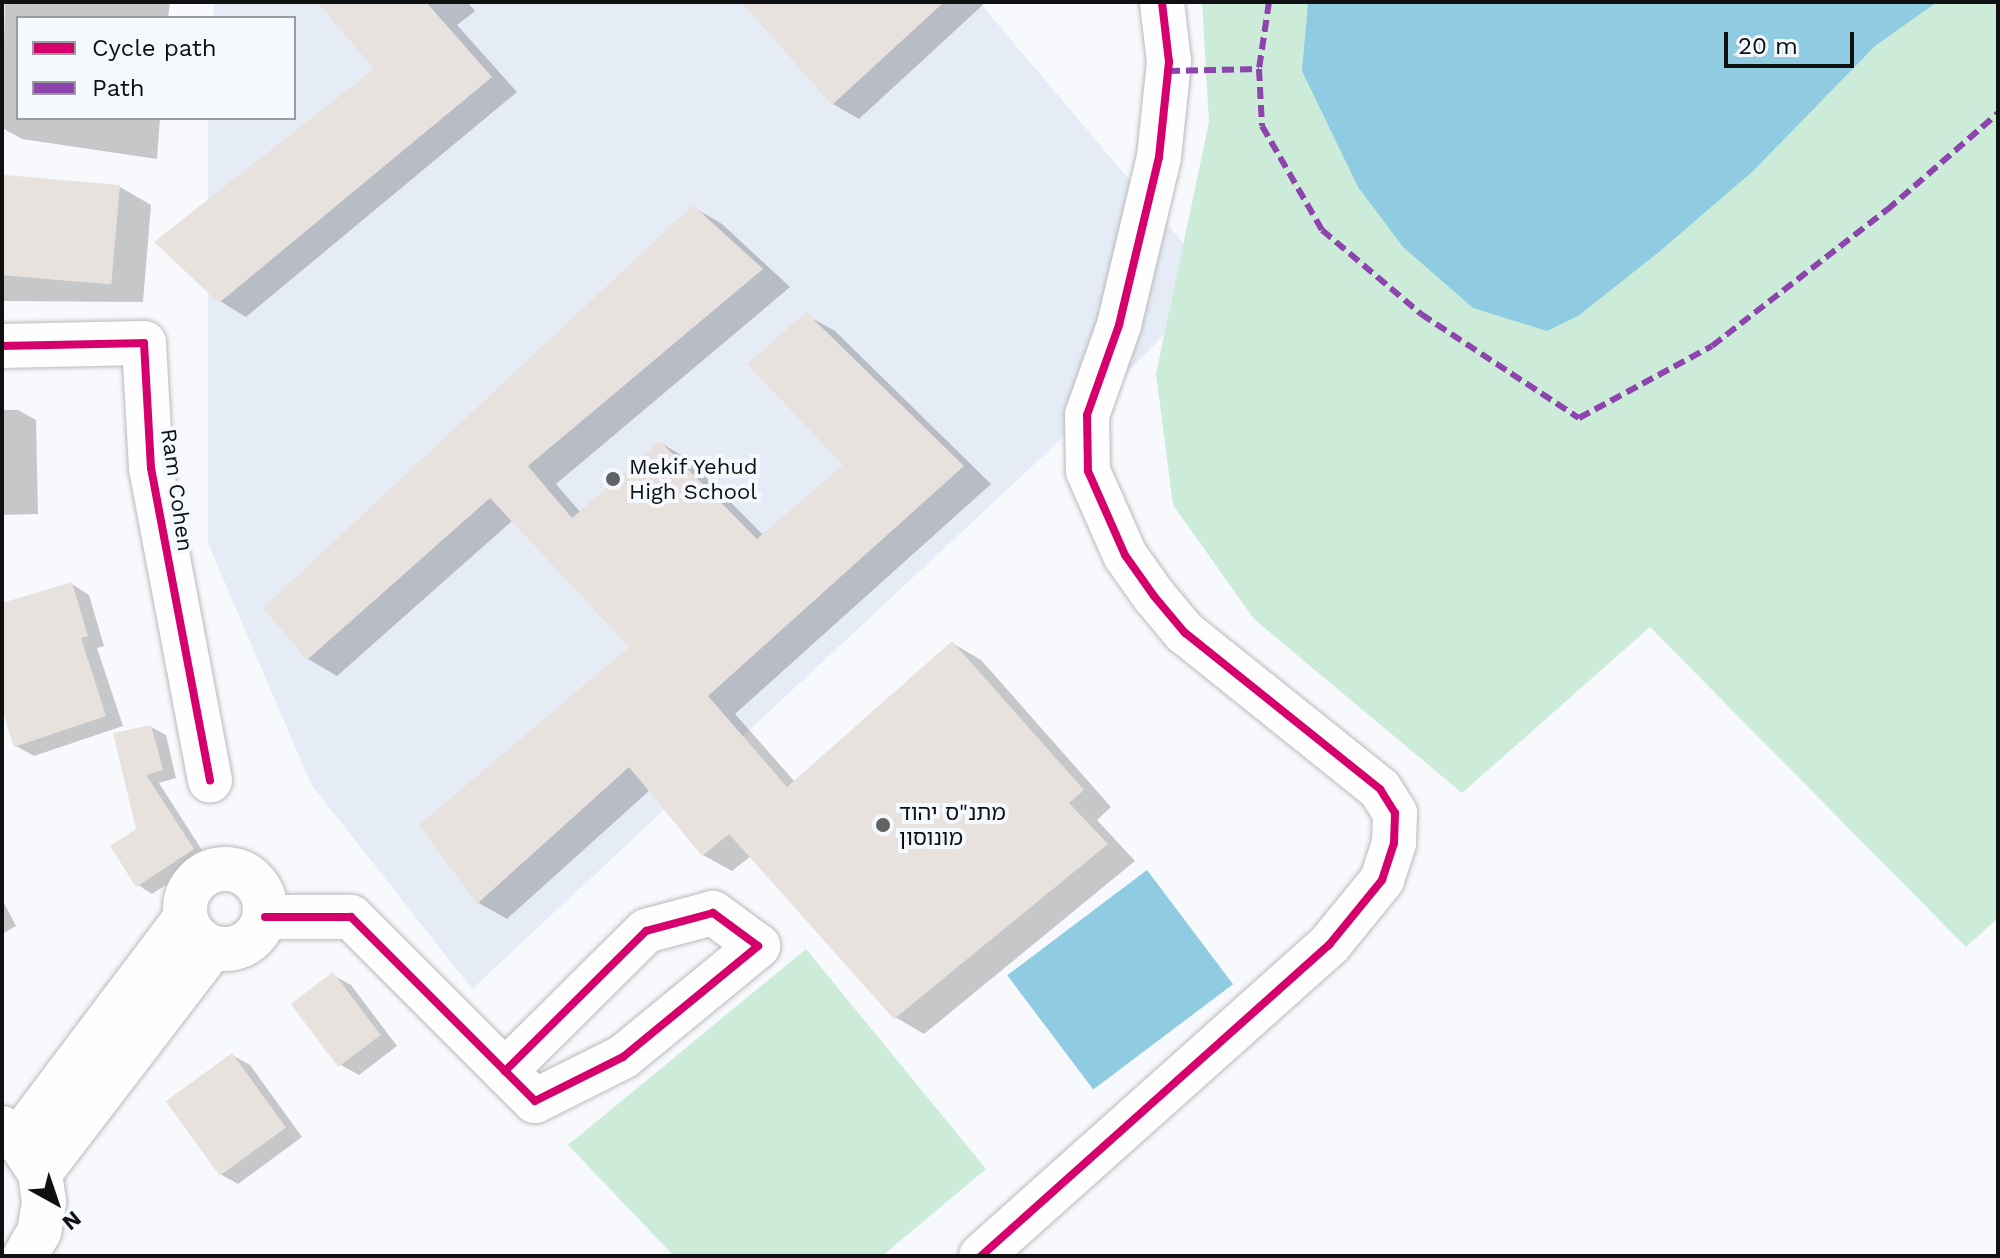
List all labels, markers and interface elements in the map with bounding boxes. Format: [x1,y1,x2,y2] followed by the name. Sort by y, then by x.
[16,16,296,120] legend
[1728,16,1858,66] scale bar
[1738,32,1798,60] text: 20 m
[92,34,217,62] text: Cycle path
[92,74,145,102] text: Path
[155,427,199,553] street label: Ram Cohen
[629,453,759,504] place label: Mekif Yehud High School
[604,470,622,488] marker: Mekif Yehud High School
[899,799,1006,850] place label: מתנ"ס יהוד מונוסון
[874,816,892,834] marker: מתנ"ס יהוד מונוסון
[16,1162,96,1242] north arrow
[57,1206,86,1236] text: N

